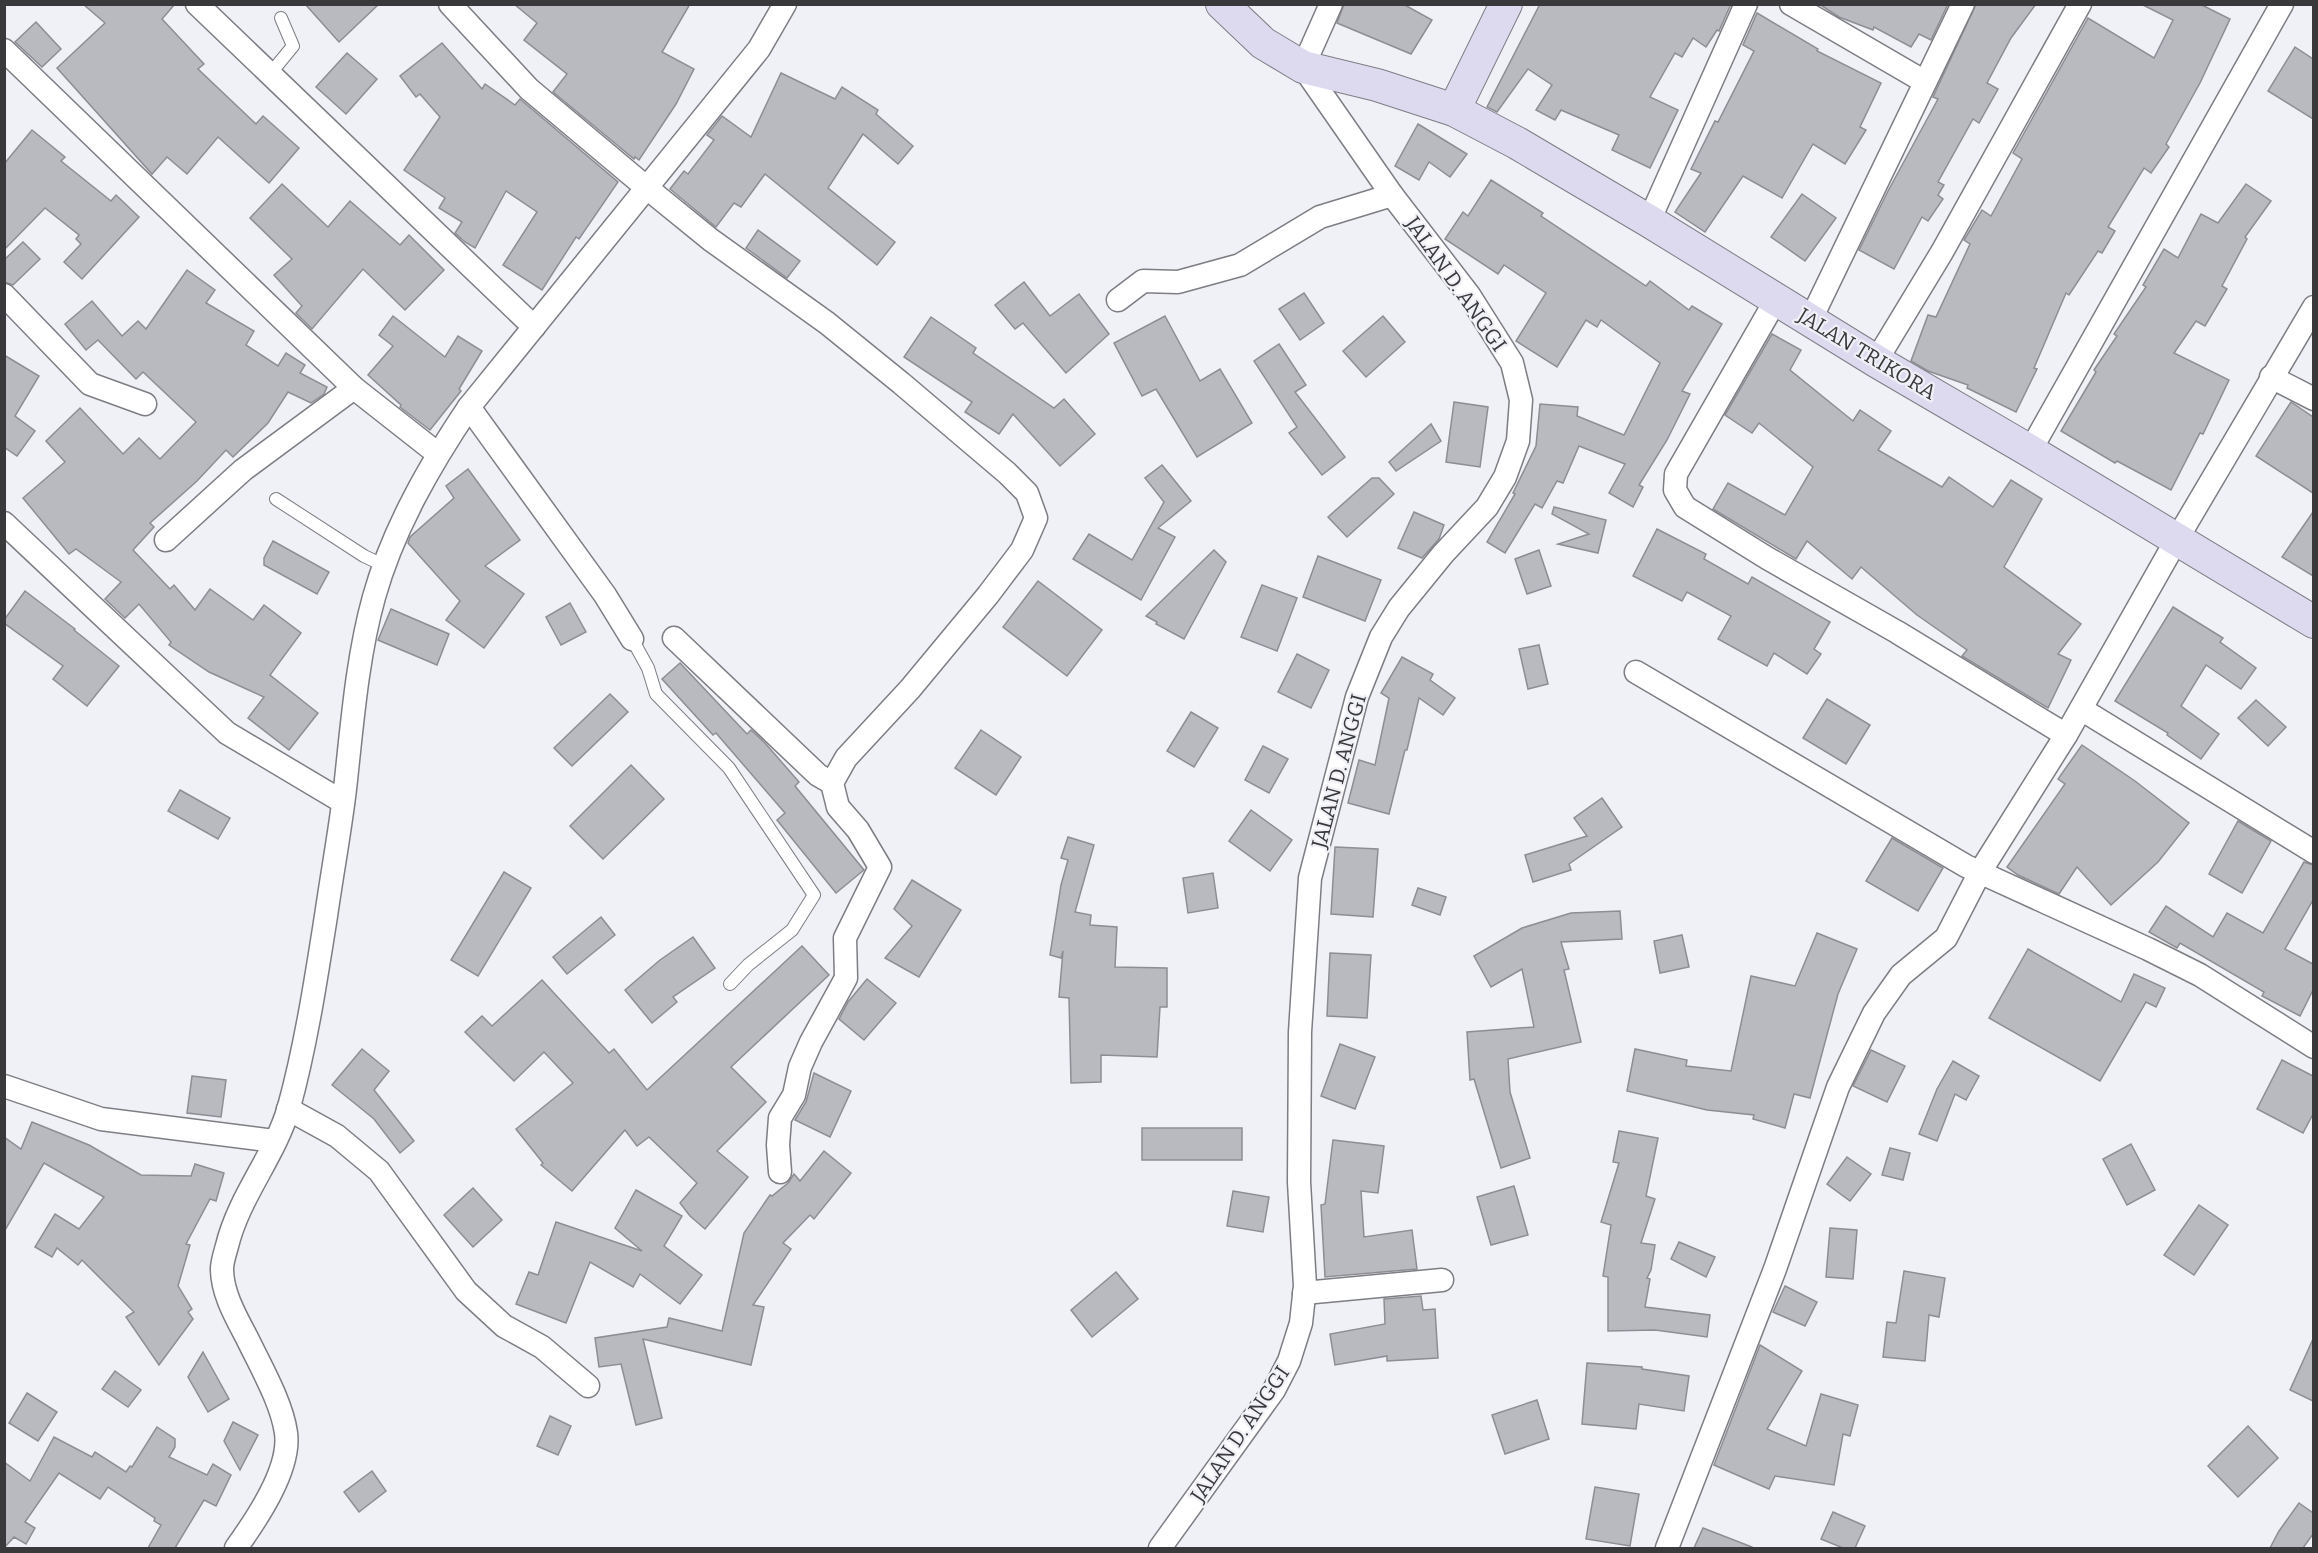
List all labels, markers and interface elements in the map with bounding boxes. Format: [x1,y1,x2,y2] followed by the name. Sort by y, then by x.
[1399,211,1512,356] street label: JALAN D. ANGGI
[1792,302,1941,406] street label: JALAN TRIKORA
[1306,691,1372,852] street label: JALAN D. ANGGI
[1184,1361,1295,1508] street label: JALAN D. ANGGI

